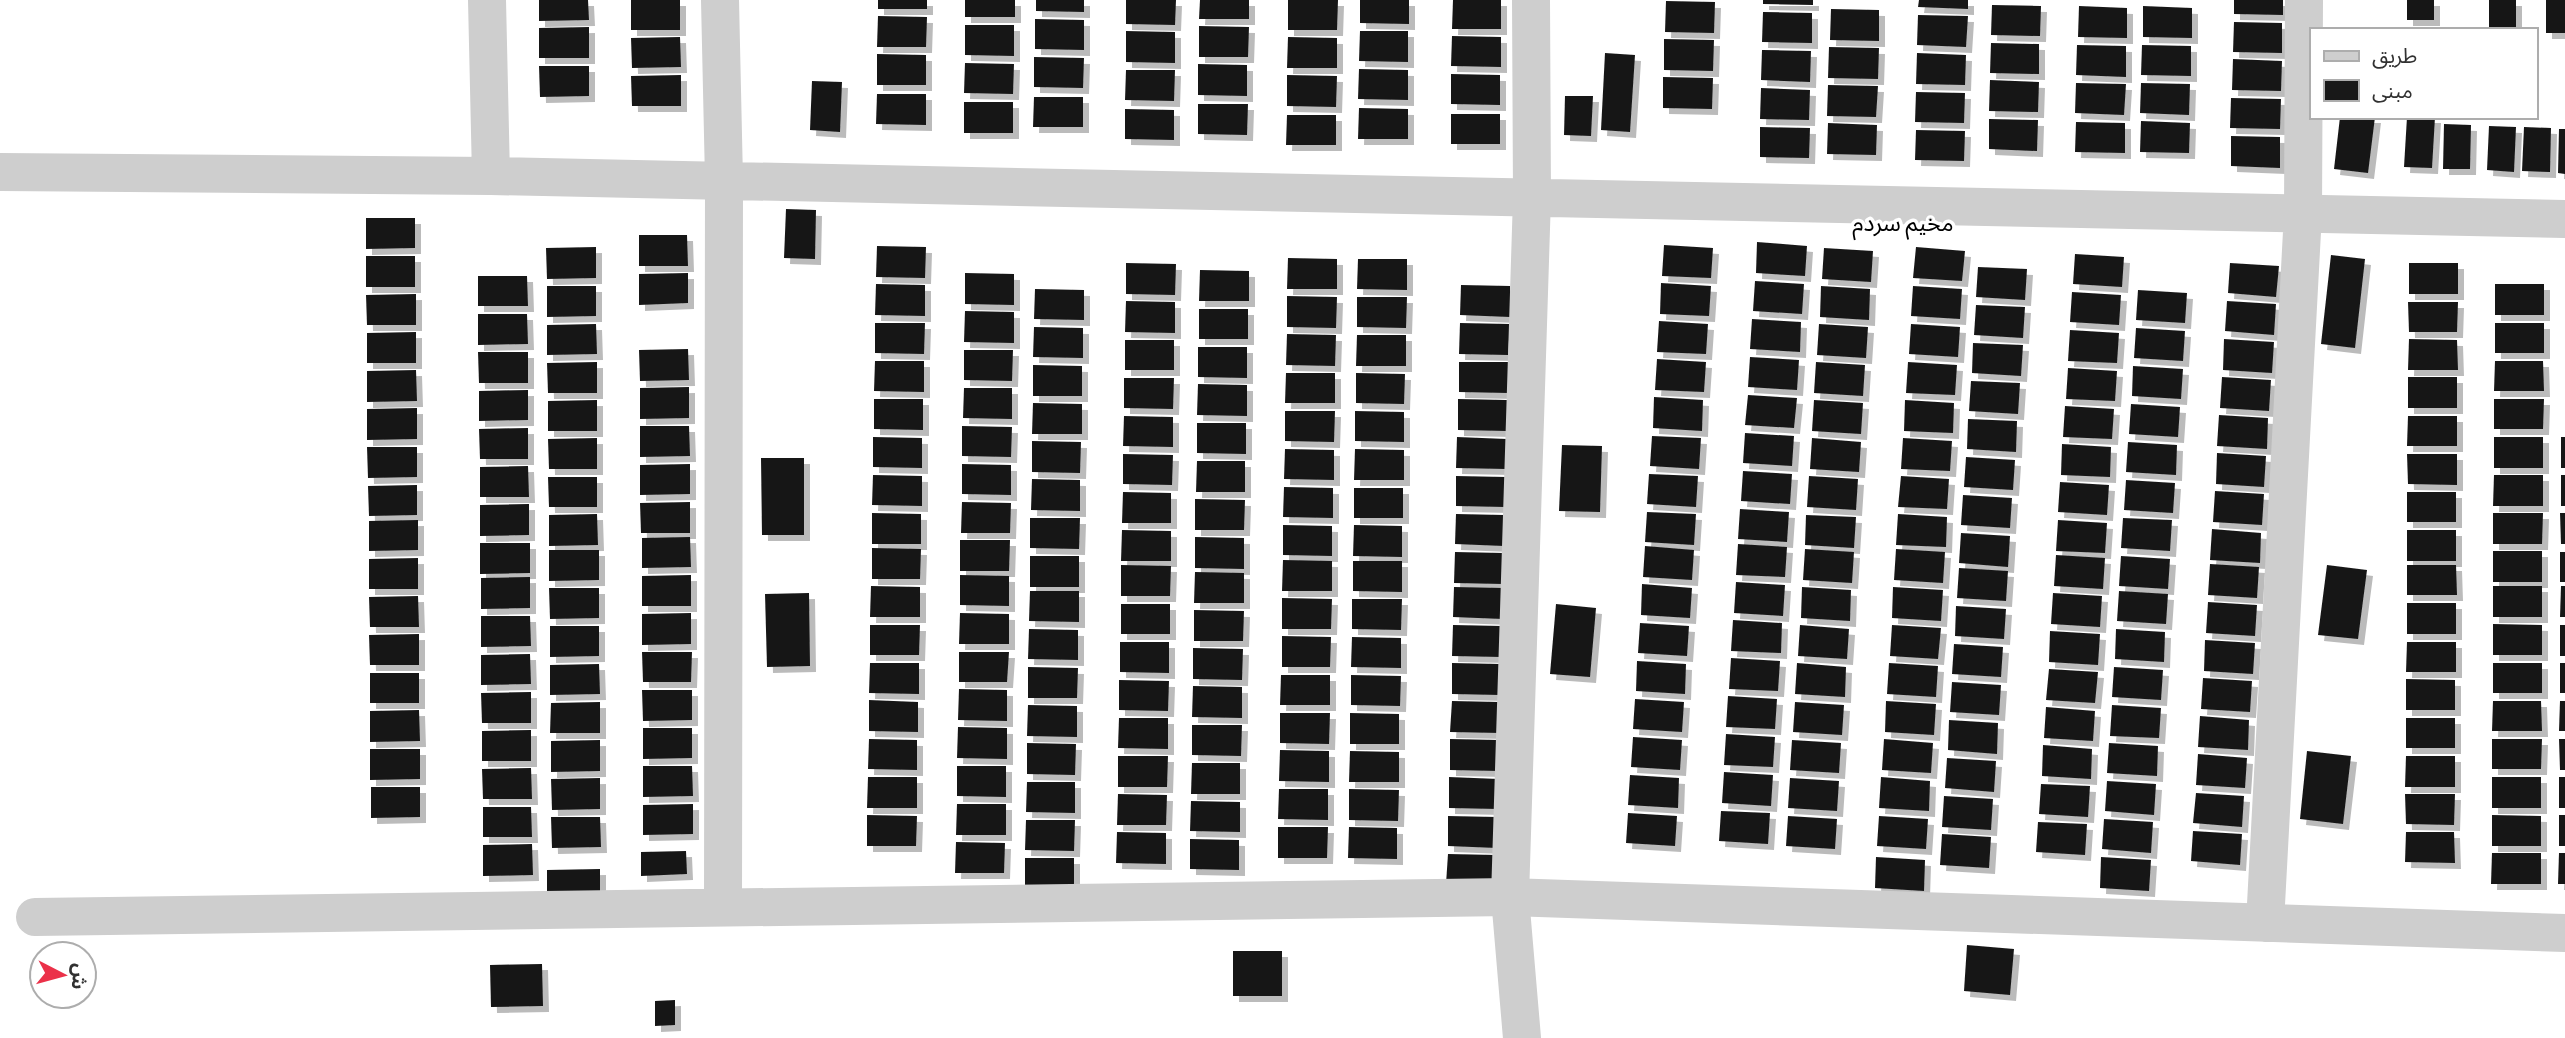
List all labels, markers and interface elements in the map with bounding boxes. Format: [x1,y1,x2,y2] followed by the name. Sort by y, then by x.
[2310,28,2537,119] legend
[2372,42,2417,69] text: طريق
[2372,77,2413,103] text: مبنى
[1852,208,1954,241] district label: مخيم سردم
[28,940,98,1010] north arrow
[68,963,93,991] text: ش

